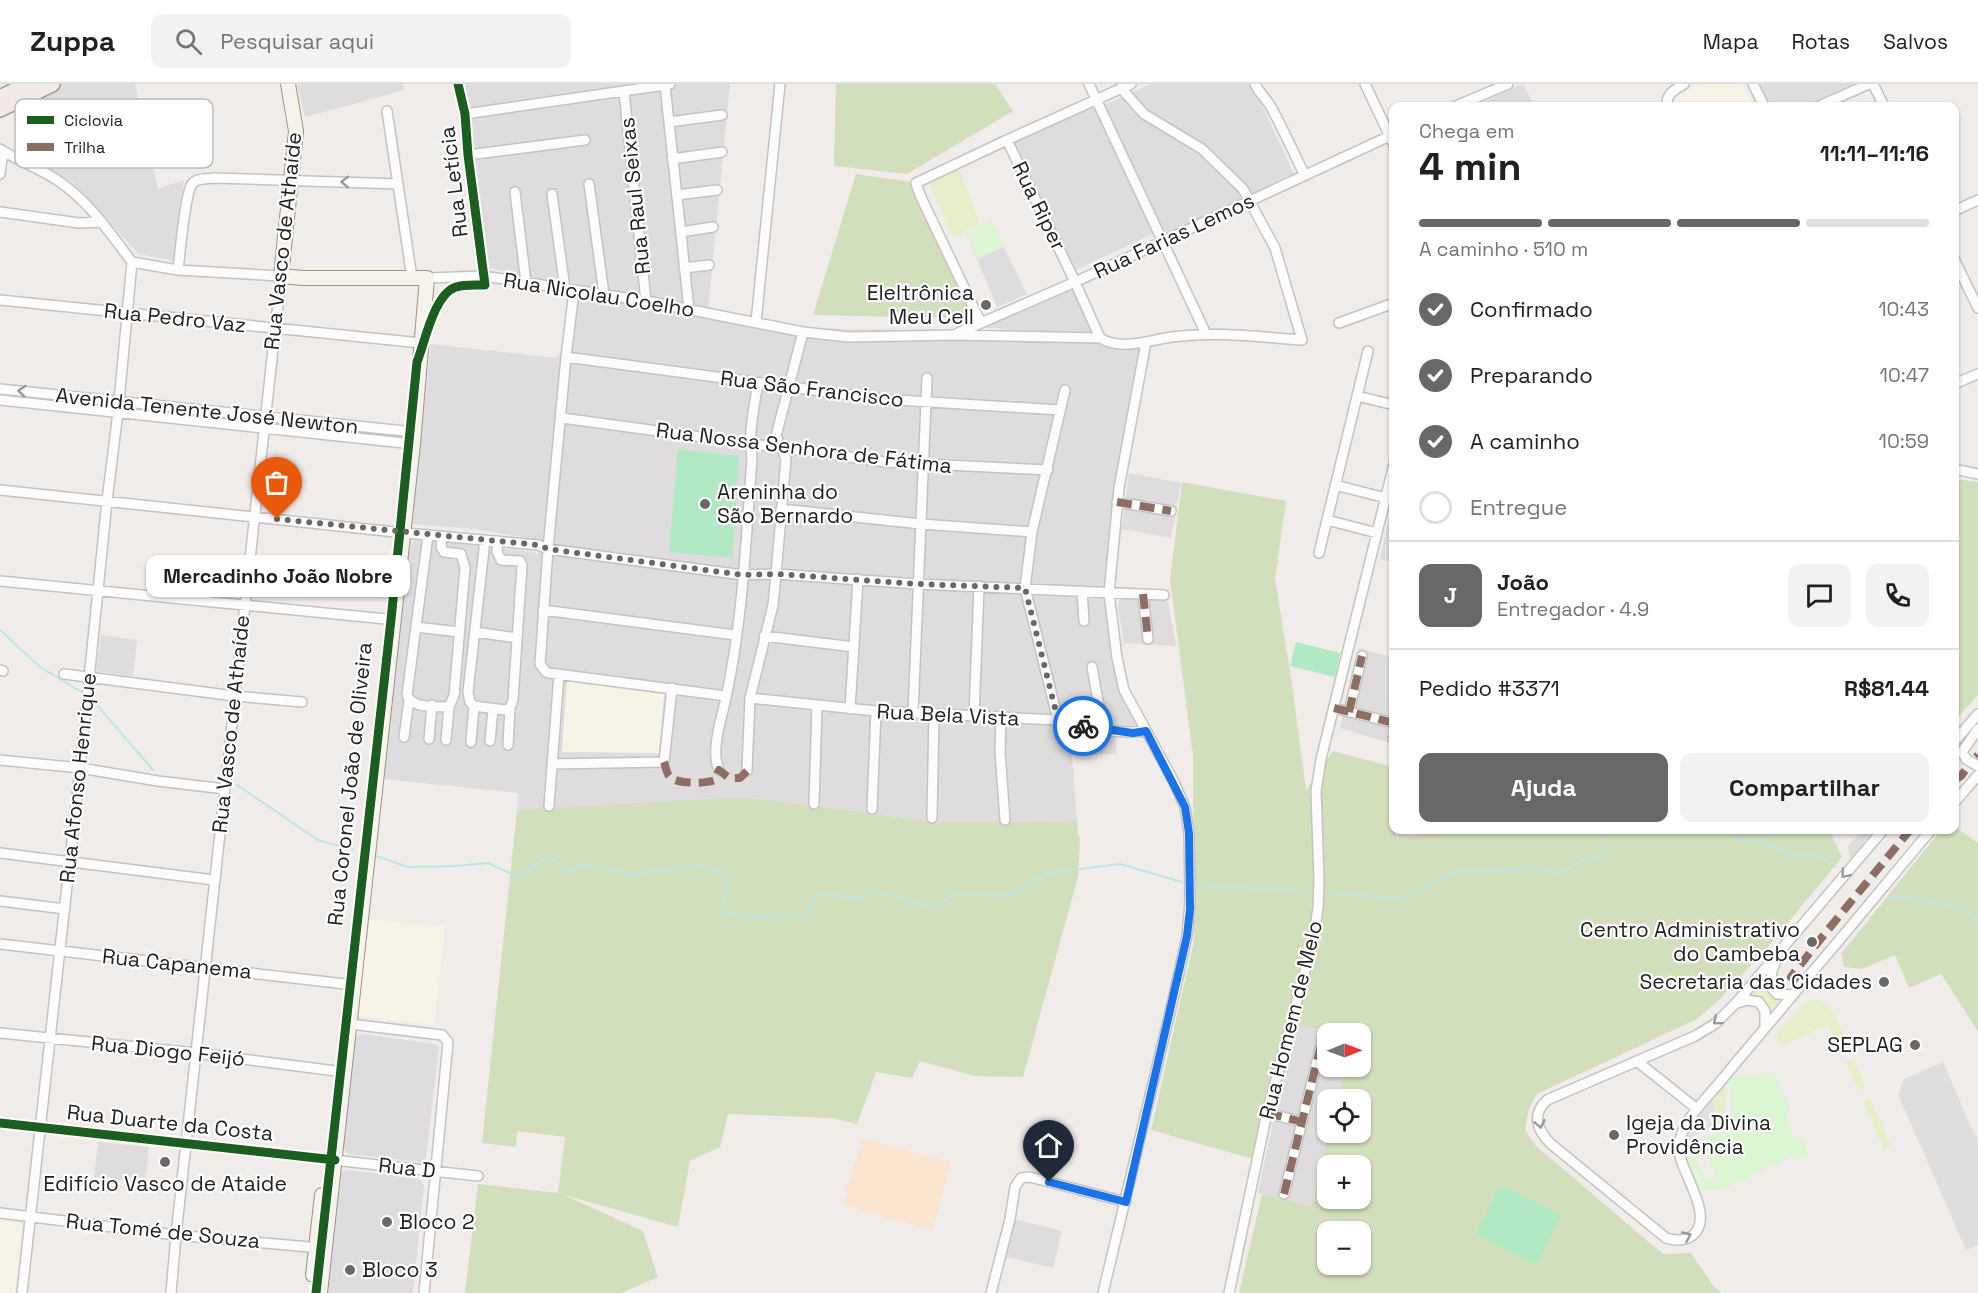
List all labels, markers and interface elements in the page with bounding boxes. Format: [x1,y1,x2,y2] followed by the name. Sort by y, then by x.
[151,14,571,68] search box
[30,23,115,59] text: Zuppa
[172,25,205,58] icon: search
[220,27,374,55] text: Pesquisar aqui
[1703,28,1758,55] text: Mapa
[1791,28,1850,55] text: Rotas
[1883,28,1948,55] text: Salvos
[15,99,213,168] legend
[64,110,123,131] text: Ciclovia
[613,116,656,276] street label: Rua Raul Seixas
[1419,118,1514,144] text: Chega em
[433,125,474,239] street label: Rua Letícia
[258,131,307,351] street label: Rua Vasco de Athaíde
[64,137,105,158] text: Trilha
[1820,139,1929,167] text: 11:11–11:16
[1419,142,1521,191] text: 4 min
[1006,157,1073,255] street label: Rua Riper
[340,176,349,188] one-way arrow
[1089,186,1258,285] street label: Rua Farias Lemos
[1419,236,1588,262] text: A caminho · 510 m
[502,266,697,323] street label: Rua Nicolau Coelho
[867,279,974,330] place label: Eleltrônica Meu Cell
[1419,293,1452,326] icon: check
[1470,295,1593,323] text: Confirmado
[1878,296,1929,322] text: 10:43
[103,297,247,338] street label: Rua Pedro Vaz
[979,298,993,312] marker: Eleltrônica Meu Cell
[1419,359,1452,392] icon: check
[1470,361,1593,389] text: Preparando
[1880,362,1929,388] text: 10:47
[719,364,905,413] street label: Rua São Francisco
[54,381,360,440] street label: Avenida Tenente José Newton
[17,385,26,398] one-way arrow
[655,416,954,479] street label: Rua Nossa Senhora de Fátima
[1419,425,1452,458] icon: check
[1470,427,1580,455] text: A caminho
[1879,428,1929,454] text: 10:59
[251,457,302,519] pin
[260,466,293,499] icon: bag
[717,478,853,529] place label: Areninha do São Bernardo
[1470,493,1567,521] text: Entregue
[698,497,712,511] marker: Areninha do São Bernardo
[145,555,409,597] callout: Mercadinho João Nobre
[163,563,393,589] text: Mercadinho João Nobre
[1788,564,1851,627] button: chat
[1866,564,1929,627] button: phone
[1497,568,1549,596] text: João
[1444,581,1457,609] text: J
[1497,596,1649,622] text: Entregador · 4.9
[206,614,255,834] street label: Rua Vasco de Athaíde
[321,641,378,927] street label: Rua Coronel João de Oliveira
[53,672,102,884] street label: Rua Afonso Henrique
[1419,674,1560,702] text: Pedido #3371
[1844,674,1929,702] text: R$81.44
[1053,696,1113,756] courier
[876,697,1020,732] street label: Rua Bela Vista
[1067,710,1100,743] icon: bike
[1419,753,1668,822] button: Ajuda
[1680,753,1929,822] button: Compartilhar
[1841,867,1852,878] one-way arrow
[1580,916,1800,967] place label: Centro Administrativo do Cambeba
[1253,917,1328,1122] street label: Rua Homem de Melo
[1805,935,1819,949] marker: Centro Administrativo do Cambeba
[101,942,253,985] street label: Rua Capanema
[1639,968,1872,995] place label: Secretaria das Cidades
[1877,975,1891,989] marker: Secretaria das Cidades
[1713,1014,1724,1025] one-way arrow
[1317,1023,1371,1077] north arrow
[1317,1023,1371,1275] map controls
[90,1029,246,1072] street label: Rua Diogo Feijó
[1827,1031,1903,1058] place label: SEPLAG
[1908,1038,1922,1052] marker: SEPLAG
[1317,1089,1371,1143] button: locate
[65,1098,275,1147] street label: Rua Duarte da Costa
[1626,1109,1771,1160] place label: Igeja da Divina Providência
[1532,1119,1545,1129] one-way arrow
[1023,1120,1074,1182] pin
[1607,1128,1621,1142] marker: Igeja da Divina Providência
[1032,1129,1065,1162] icon: home
[377,1151,437,1184] street label: Rua D
[158,1155,172,1169] marker: Edifício Vasco de Ataide
[1317,1155,1371,1209] button: +
[43,1170,287,1197] place label: Edifício Vasco de Ataide
[65,1207,261,1254] street label: Rua Tomé de Souza
[399,1208,475,1235] place label: Bloco 2
[380,1215,394,1229] marker: Bloco 2
[1317,1221,1371,1275] button: −
[1680,1231,1691,1243] one-way arrow
[362,1256,438,1283] place label: Bloco 3
[343,1263,357,1277] marker: Bloco 3

